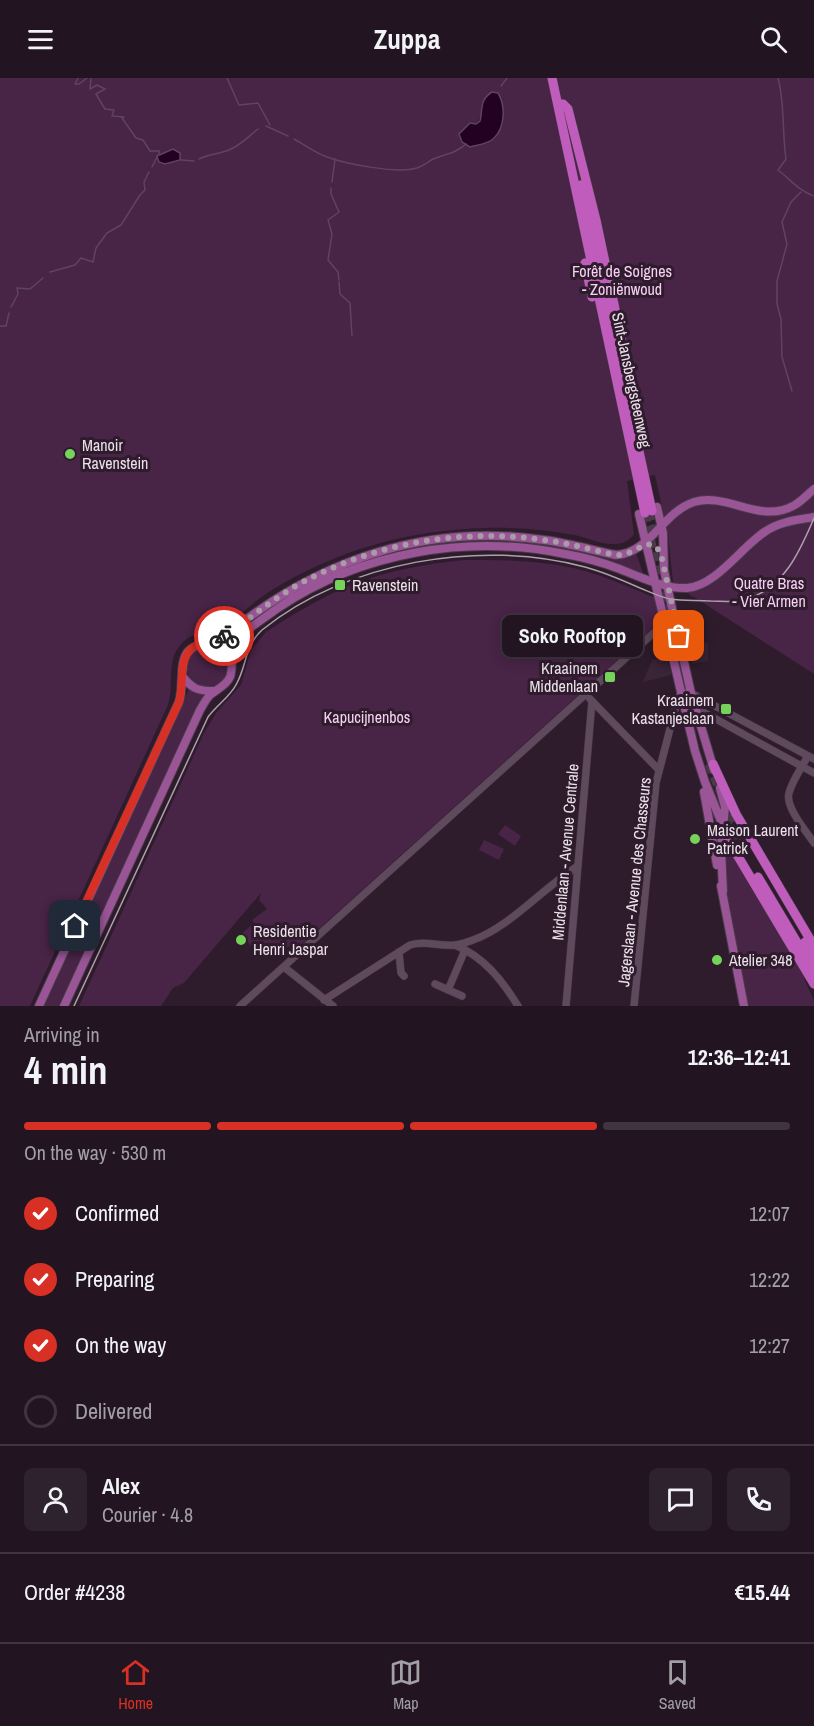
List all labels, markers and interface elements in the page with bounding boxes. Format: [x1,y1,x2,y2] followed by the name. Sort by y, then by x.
[374,21,440,57] text: Zuppa
[24,23,57,56] icon: menu
[757,23,790,56] icon: search
[572,260,672,300] park label: Forêt de Soignes - Zoniënwoud
[607,310,657,450] street label: Sint-Jansbergsteenweg
[82,434,148,474] place label: Manoir Ravenstein
[63,447,77,461] marker: Manoir Ravenstein
[732,572,806,612] park label: Quatre Bras - Vier Armen
[352,574,418,596] place label: Ravenstein
[333,578,347,592] marker: Ravenstein
[194,606,254,666] courier
[653,610,704,661] pin
[502,615,643,657] callout: Soko Rooftop
[662,619,695,652] icon: bag
[208,620,241,653] icon: bike
[519,622,626,649] text: Soko Rooftop
[529,657,598,697] place label: Kraainem Middenlaan
[603,670,617,684] marker: Kraainem Middenlaan
[632,689,714,729] place label: Kraainem Kastanjeslaan
[719,702,733,716] marker: Kraainem Kastanjeslaan
[324,706,410,728] park label: Kapucijnenbos
[546,763,584,941] street label: Middenlaan - Avenue Centrale
[612,776,656,988] street label: Jagerslaan - Avenue des Chasseurs
[707,819,799,859] place label: Maison Laurent Patrick
[688,832,702,846] marker: Maison Laurent Patrick
[49,900,100,951] pin
[58,909,91,942] icon: home
[253,920,329,960] place label: Residentie Henri Jaspar
[234,933,248,947] marker: Residentie Henri Jaspar
[728,949,792,971] place label: Atelier 348
[710,953,724,967] marker: Atelier 348
[24,1021,100,1048] text: Arriving in
[688,1042,790,1072] text: 12:36–12:41
[24,1044,108,1096] text: 4 min
[24,1139,166,1166] text: On the way · 530 m
[24,1197,57,1230] icon: check
[75,1198,159,1228] text: Confirmed
[749,1200,790,1227] text: 12:07
[24,1263,57,1296] icon: check
[75,1264,154,1294] text: Preparing
[749,1266,790,1293] text: 12:22
[24,1329,57,1362] icon: check
[75,1330,166,1360] text: On the way
[749,1332,790,1359] text: 12:27
[75,1396,152,1426] text: Delivered
[24,1468,87,1531] button: person
[649,1468,712,1531] button: chat
[727,1468,790,1531] button: phone
[102,1471,140,1501] text: Alex
[102,1501,193,1528] text: Courier · 4.8
[24,1577,125,1607] text: Order #4238
[735,1577,790,1607] text: €15.44
[118,1656,153,1714] tab: Home
[389,1656,422,1714] tab: Map
[659,1656,696,1714] tab: Saved

